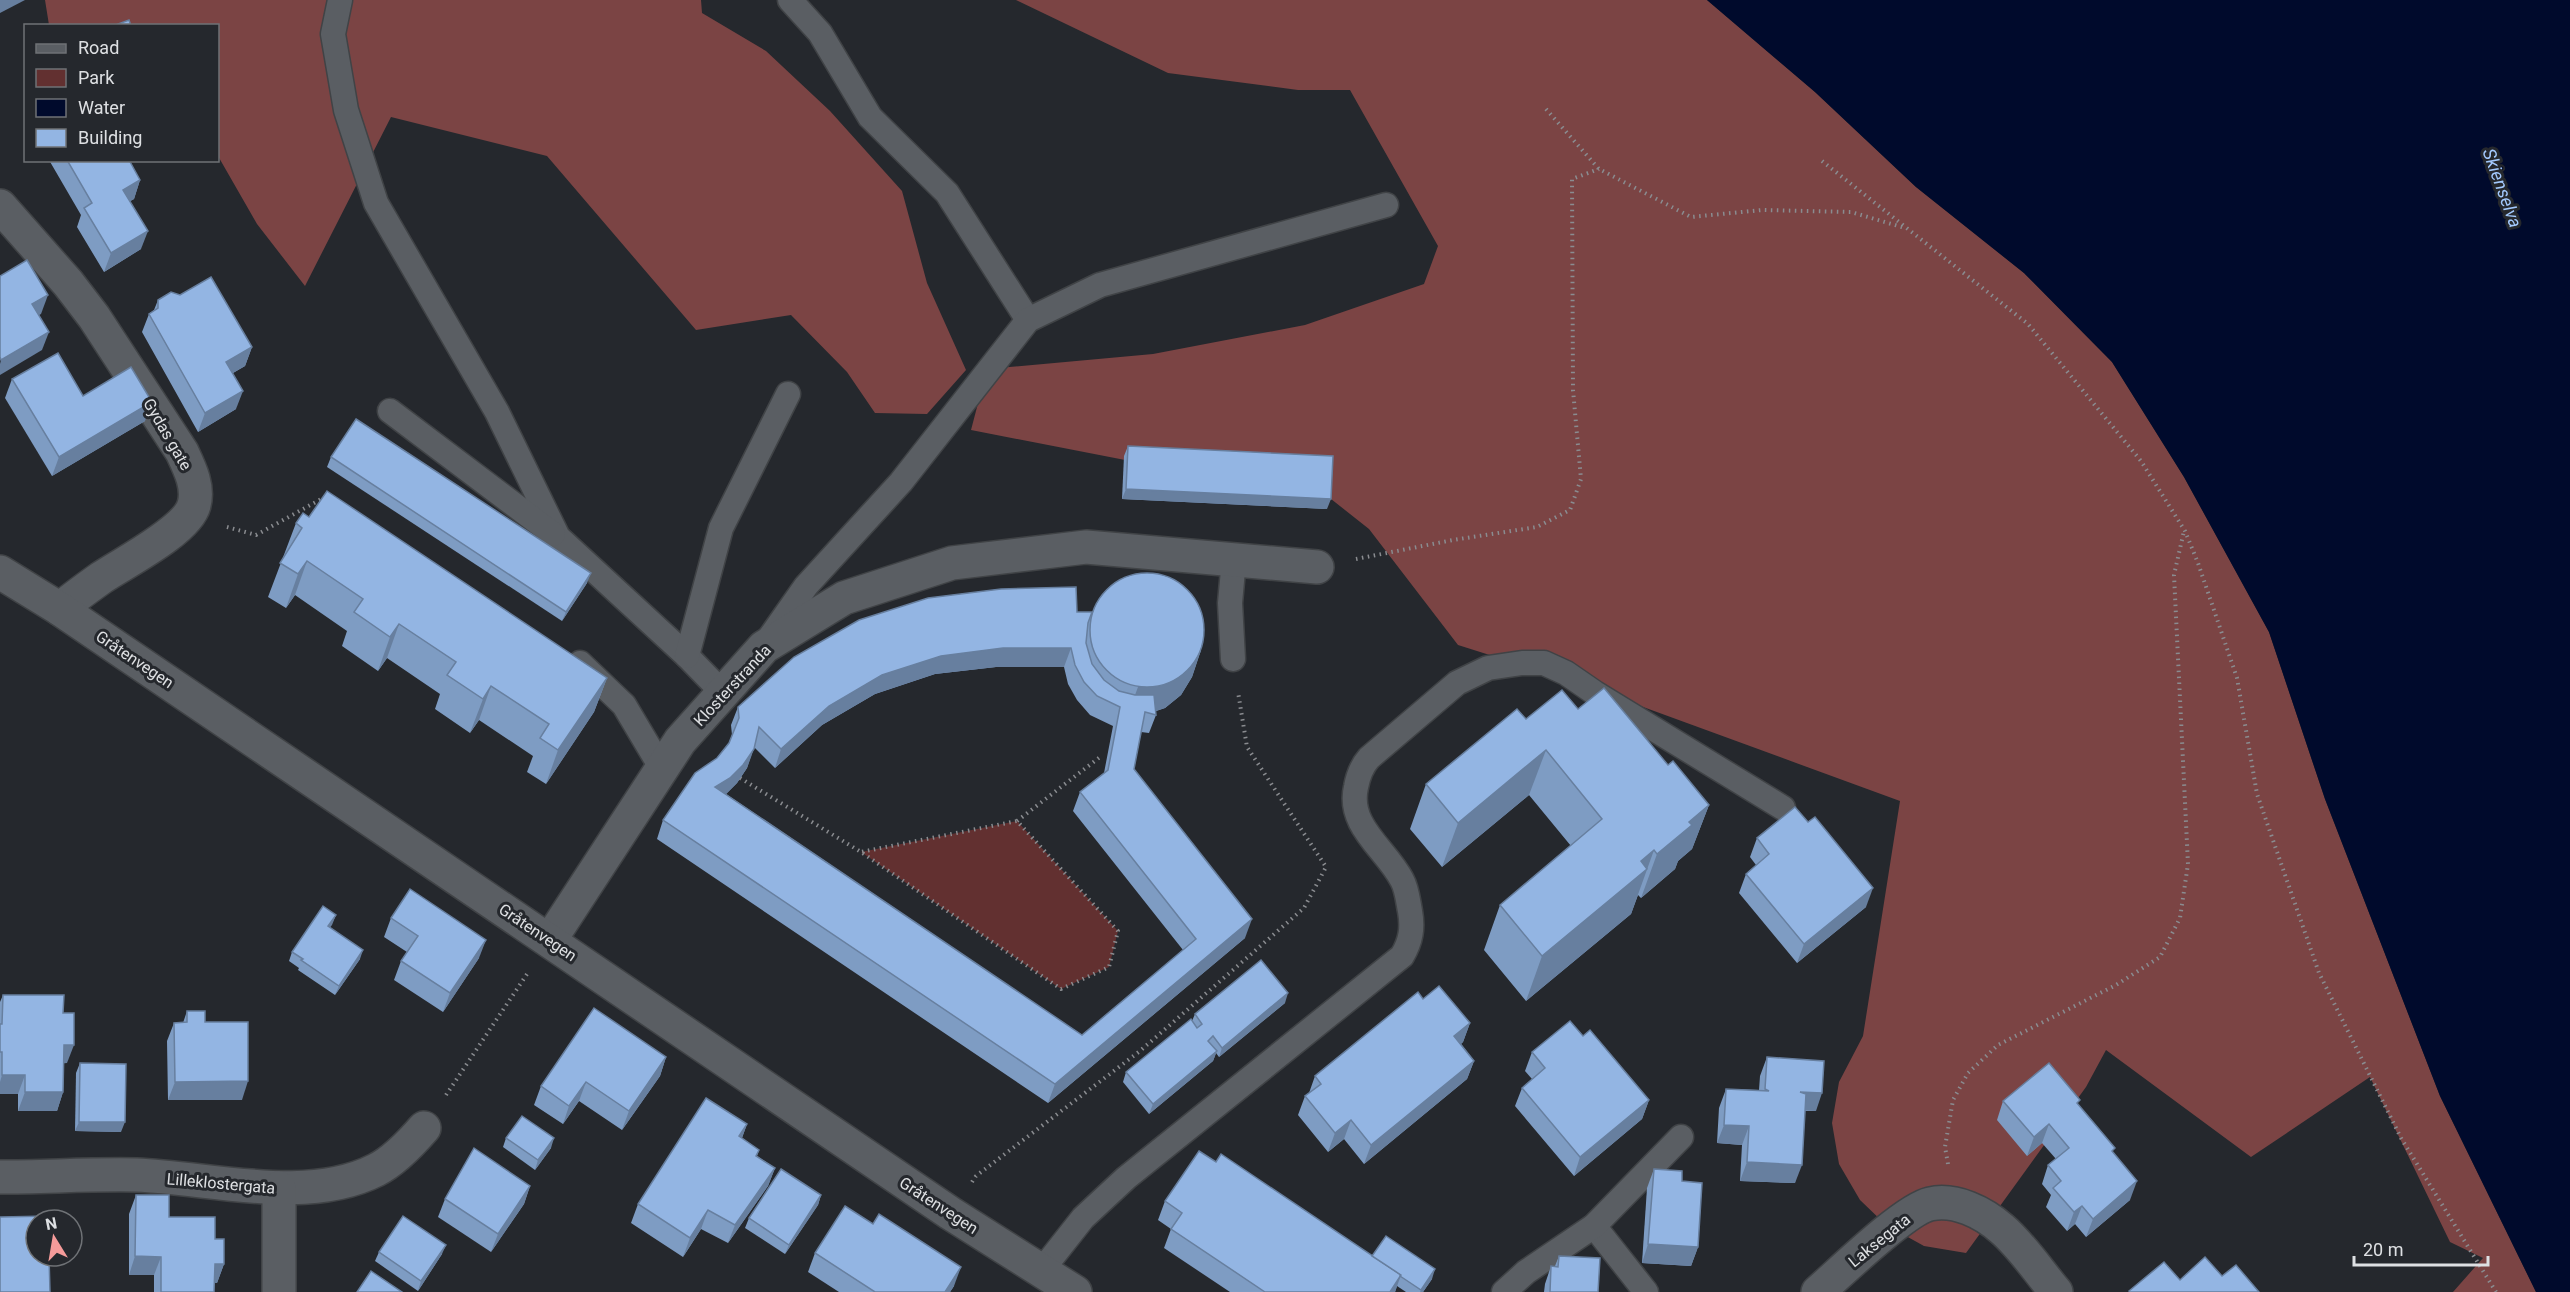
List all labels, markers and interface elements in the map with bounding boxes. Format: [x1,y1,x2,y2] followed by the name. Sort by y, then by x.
[24,24,219,162] legend
[78,37,119,58] text: Road
[78,67,115,88] text: Park
[78,97,125,118] text: Water
[78,127,142,148] text: Building
[2478,145,2526,230] water label: Skienselva
[139,395,196,474] street label: Gydas gate
[92,626,177,692] street label: Gråtenvegen
[690,641,775,730] street label: Klosterstranda
[495,899,580,965] street label: Gråtenvegen
[166,1169,276,1198] street label: Lilleklostergata
[896,1173,982,1238] street label: Gråtenvegen
[24,1208,84,1268] north arrow
[1845,1210,1914,1271] street label: Laksegata
[44,1213,59,1234] text: N
[2354,1229,2488,1267] scale bar
[2363,1239,2403,1260] text: 20 m

